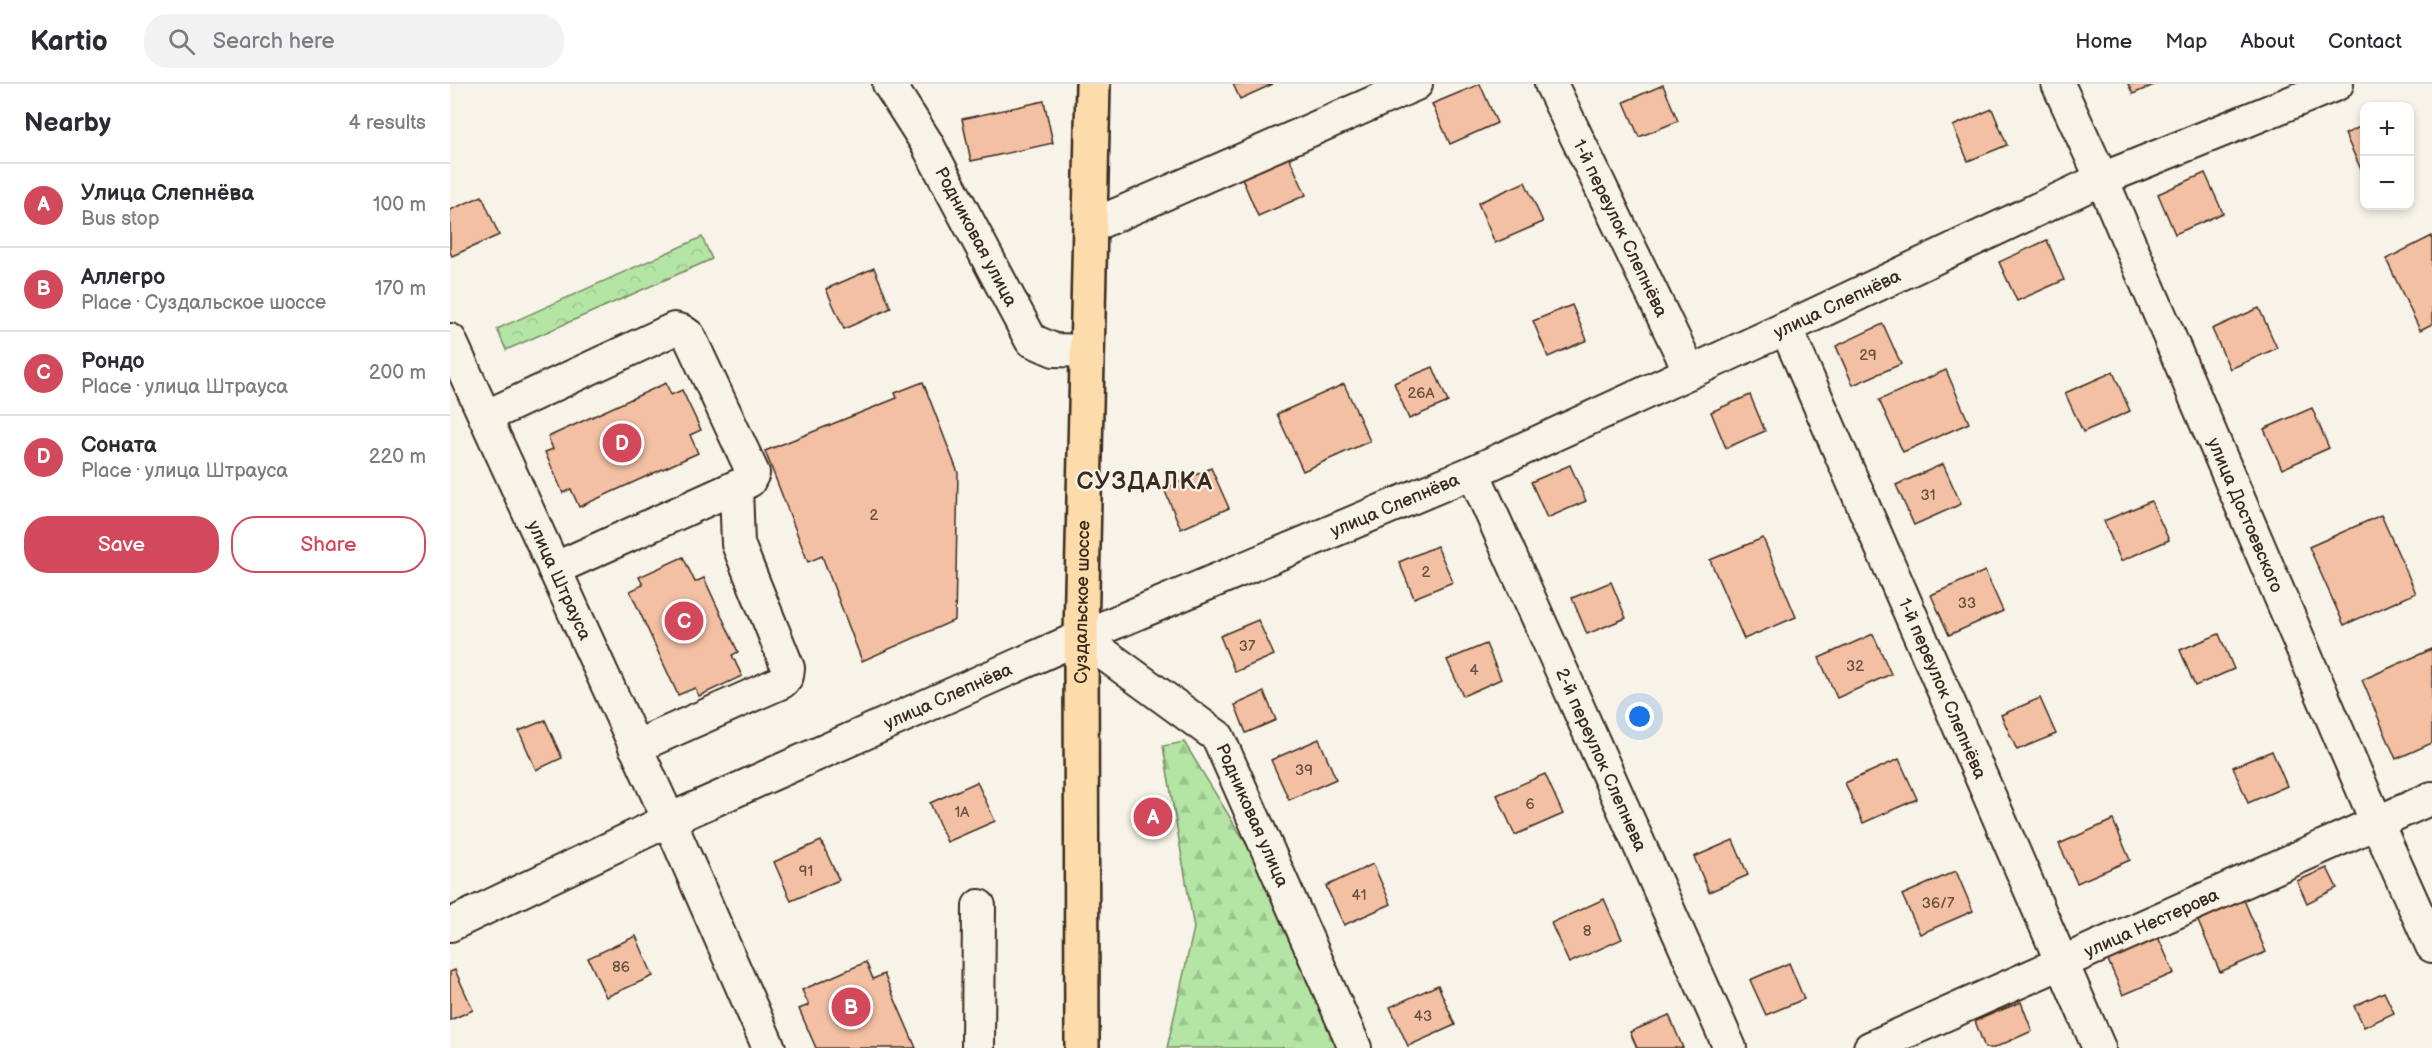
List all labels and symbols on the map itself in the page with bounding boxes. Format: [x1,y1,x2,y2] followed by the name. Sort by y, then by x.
[1568,136,1672,321] street label: 1-й переулок Слепнёва
[930,164,1022,311] street label: Родниковая улица
[1771,265,1904,343] street label: улица Слепнёва
[1859,346,1877,365] house number: 29
[1407,384,1435,403] house number: 26А
[602,420,642,466] pin: D
[2203,435,2287,596] street label: улица Достоевского
[1076,467,1214,496] district label: СУЗДАЛКА
[1327,469,1463,542] street label: улица Слепнёва
[1920,486,1936,505] house number: 31
[870,506,879,525] house number: 2
[523,517,596,644] street label: улица Штрауса
[1071,520,1095,684] street label: Суздальское шоссе
[1422,563,1431,582] house number: 2
[1958,594,1976,613] house number: 33
[1894,595,1991,782] street label: 1-й переулок Слепнёва
[664,598,704,644] pin: C
[1239,637,1256,656] house number: 37
[1846,657,1864,676] house number: 32
[881,659,1016,734] street label: улица Слепнёва
[1469,661,1479,680] house number: 4
[1551,665,1651,855] street label: 2-й переулок Слепнева
[1625,702,1654,731] your location
[1211,740,1293,891] street label: Родниковая улица
[1295,761,1313,780] house number: 39
[1134,794,1172,840] pin: A
[1525,795,1535,814] house number: 6
[955,803,970,822] house number: 1А
[799,862,813,881] house number: 91
[2081,884,2222,962] street label: улица Нестерова
[1352,886,1366,905] house number: 41
[1922,894,1955,913] house number: 36/7
[1583,922,1592,941] house number: 8
[612,958,630,977] house number: 86
[832,984,870,1030] pin: B
[1414,1007,1432,1026] house number: 43

